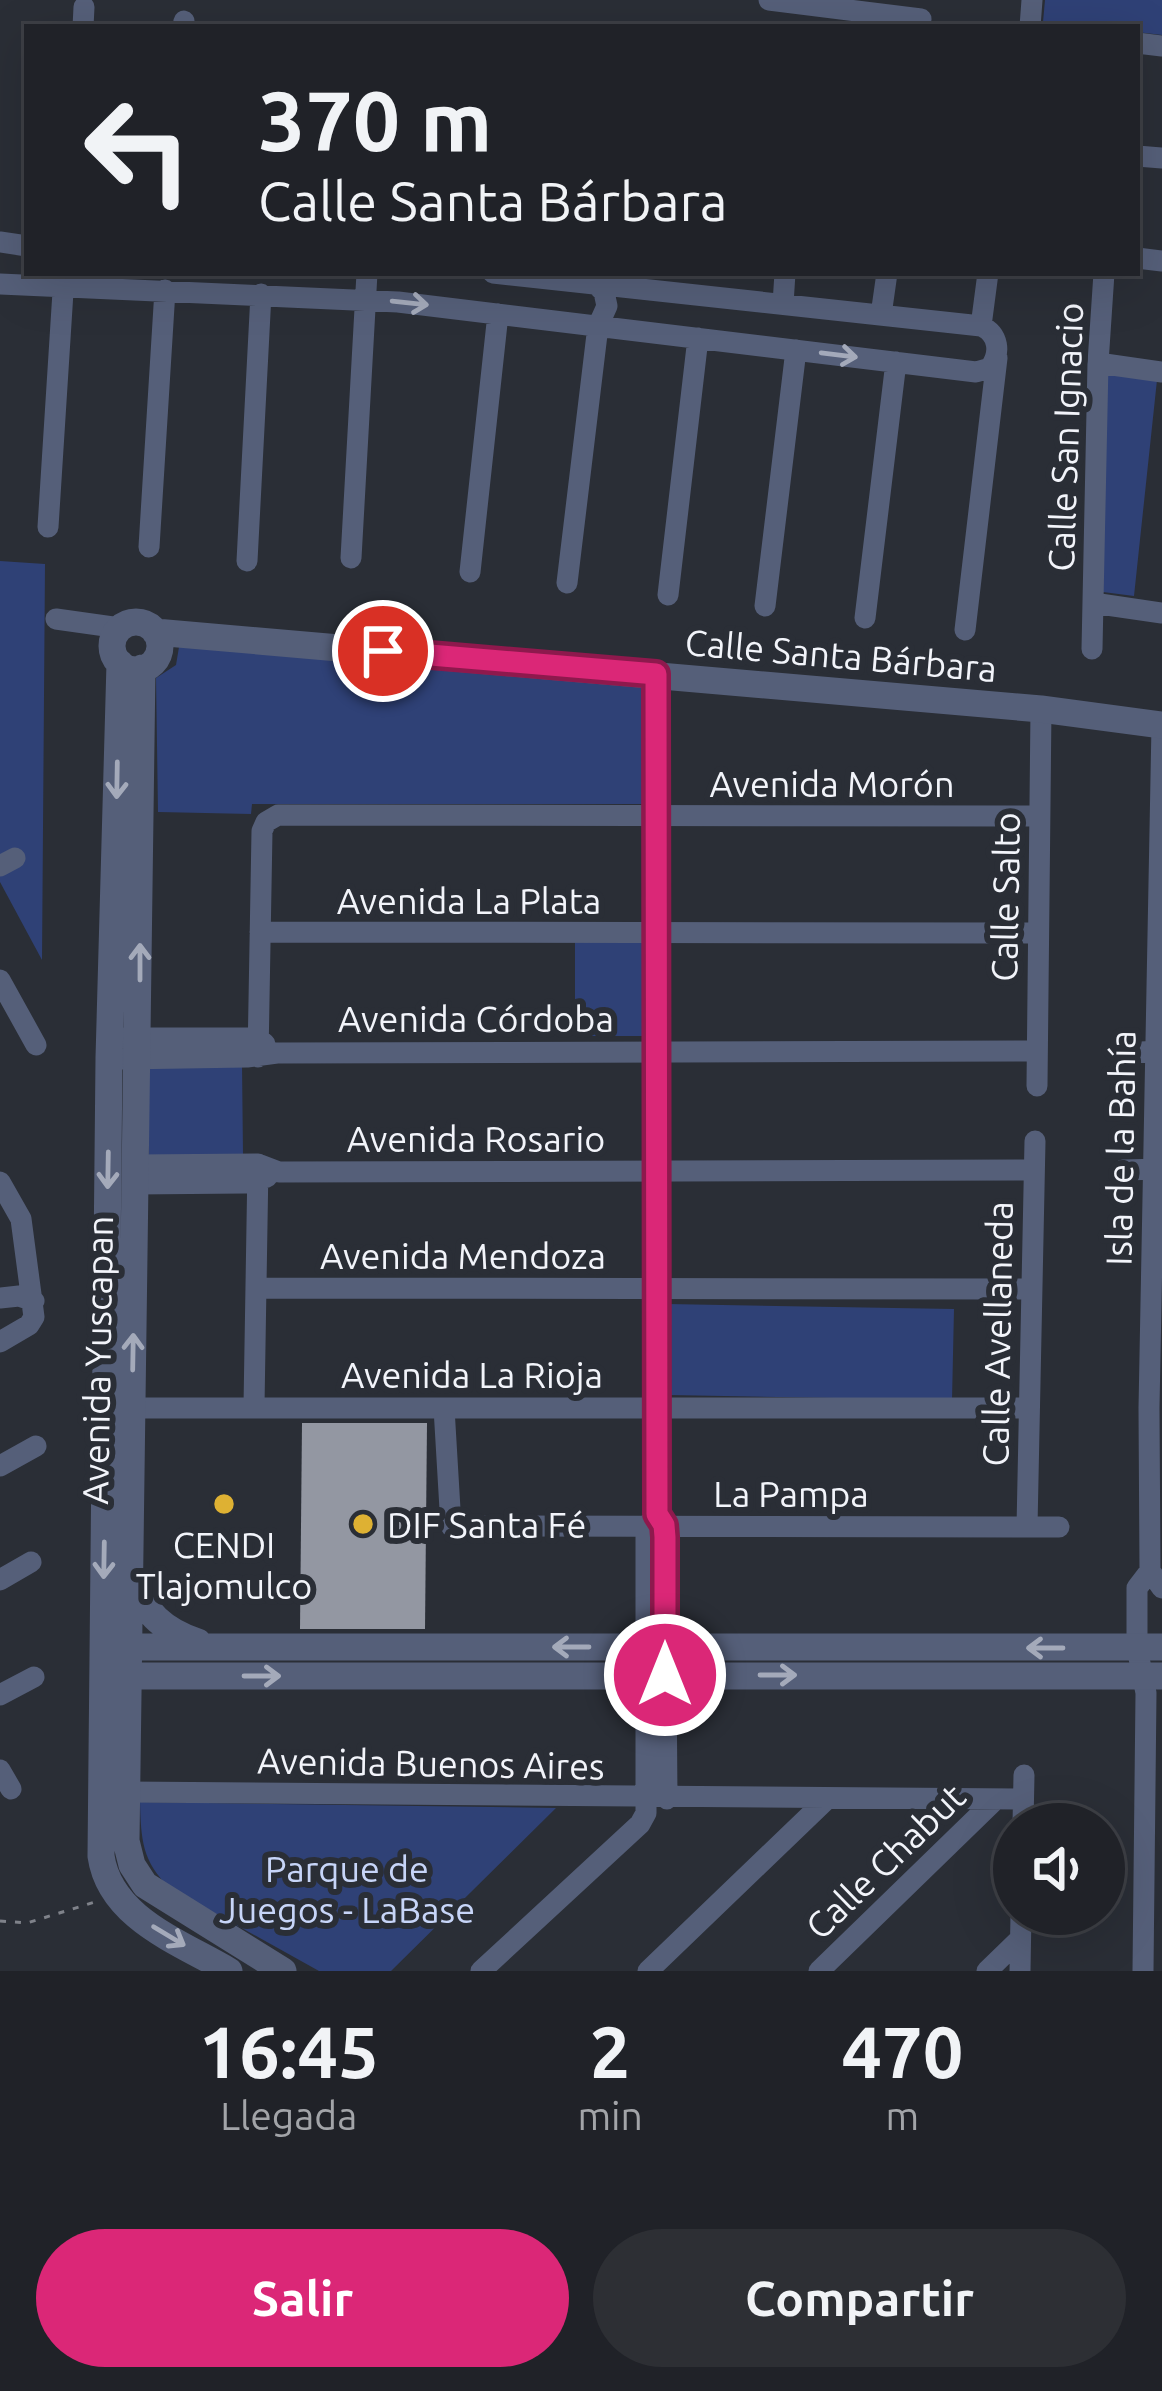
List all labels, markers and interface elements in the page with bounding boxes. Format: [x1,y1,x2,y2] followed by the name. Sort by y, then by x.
[60,72,216,228] icon: left
[258,73,492,167] text: 370 m
[258,171,728,231] text: Calle Santa Bárbara
[390,293,429,315] one-way arrow
[1040,302,1090,572] street label: Calle San Ignacio
[819,344,858,366] one-way arrow
[332,600,434,702] pin
[350,618,416,684] icon: arrive
[683,621,999,689] street label: Calle Santa Bárbara
[106,760,129,799] one-way arrow
[710,763,954,804] street label: Avenida Morón
[983,812,1027,982] street label: Calle Salto
[337,880,601,921] street label: Avenida La Plata
[129,943,151,982] one-way arrow
[338,998,614,1039] street label: Avenida Córdoba
[1097,1030,1143,1266] street label: Isla de la Bahía
[347,1118,605,1159] street label: Avenida Rosario
[97,1150,119,1189] one-way arrow
[974,1201,1020,1467] street label: Calle Avellaneda
[74,1215,120,1505] street label: Avenida Yuscapan
[320,1235,606,1276] street label: Avenida Mendoza
[121,1333,144,1372] one-way arrow
[341,1354,603,1395] street label: Avenida La Rioja
[713,1473,869,1514] street label: La Pampa
[211,1491,237,1517] marker: CENDI Tlajomulco
[387,1504,586,1545] place label: DIF Santa Fé
[350,1511,376,1537] marker: DIF Santa Fé
[136,1524,312,1606] place label: CENDI Tlajomulco
[93,1540,116,1579] one-way arrow
[602,1612,728,1738] position arrow
[552,1636,591,1658] one-way arrow
[1026,1637,1065,1659] one-way arrow
[758,1664,797,1686] one-way arrow
[242,1665,281,1687] one-way arrow
[257,1739,605,1787] street label: Avenida Buenos Aires
[797,1775,973,1947] street label: Calle Chabut
[993,1803,1125,1935] map controls
[993,1803,1125,1935] button: sound
[219,1848,475,1930] park label: Parque de Juegos - LaBase
[151,1924,186,1948] one-way arrow
[199,2011,379,2092] text: 16:45
[590,2011,630,2092] text: 2
[841,2011,963,2092] text: 470
[220,2094,357,2137] text: Llegada
[577,2094,643,2137] text: min
[886,2094,919,2137] text: m
[36,2229,569,2367] button: Salir
[593,2229,1126,2367] button: Compartir

